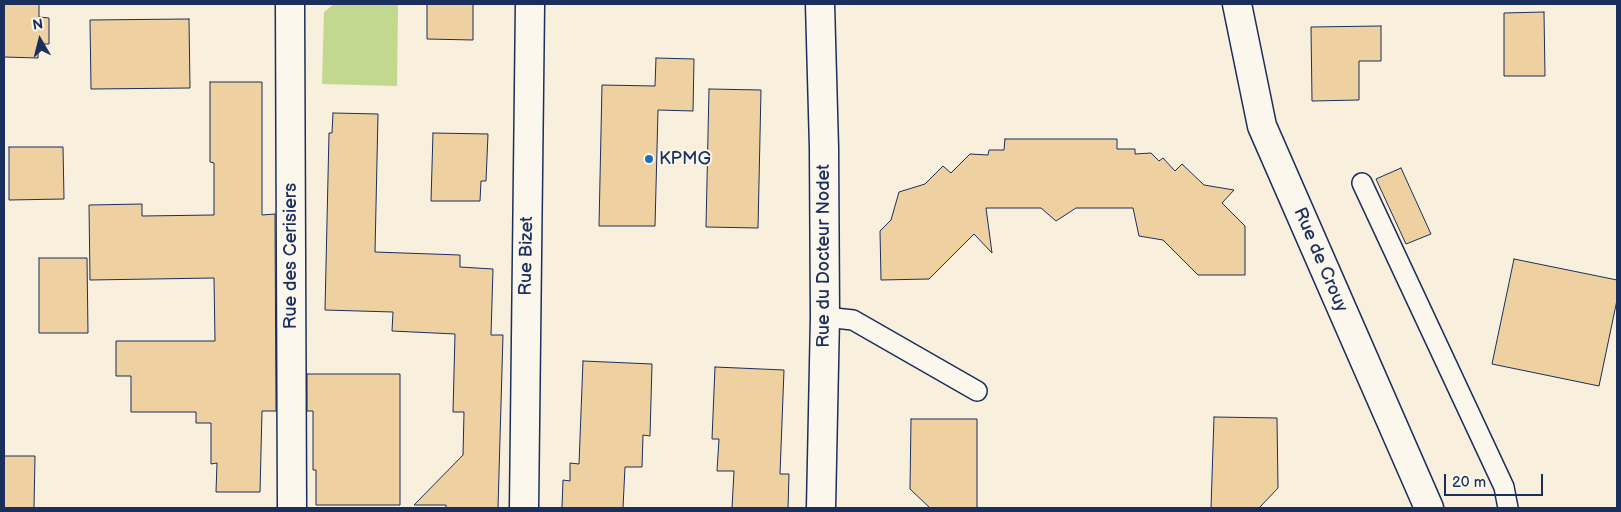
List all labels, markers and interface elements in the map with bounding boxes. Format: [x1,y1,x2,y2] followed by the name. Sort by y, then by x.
[15,15,65,65] north arrow
[31,16,44,34] text: N
[659,148,711,170] place label: KPMG
[643,153,655,165] marker: KPMG
[813,164,835,348] street label: Rue du Docteur Nodet
[280,183,302,329] street label: Rue des Cerisiers
[1288,205,1352,315] street label: Rue de Crouy
[516,216,538,296] street label: Rue Bizet
[1446,464,1545,496] scale bar
[1452,473,1486,492] text: 20 m

